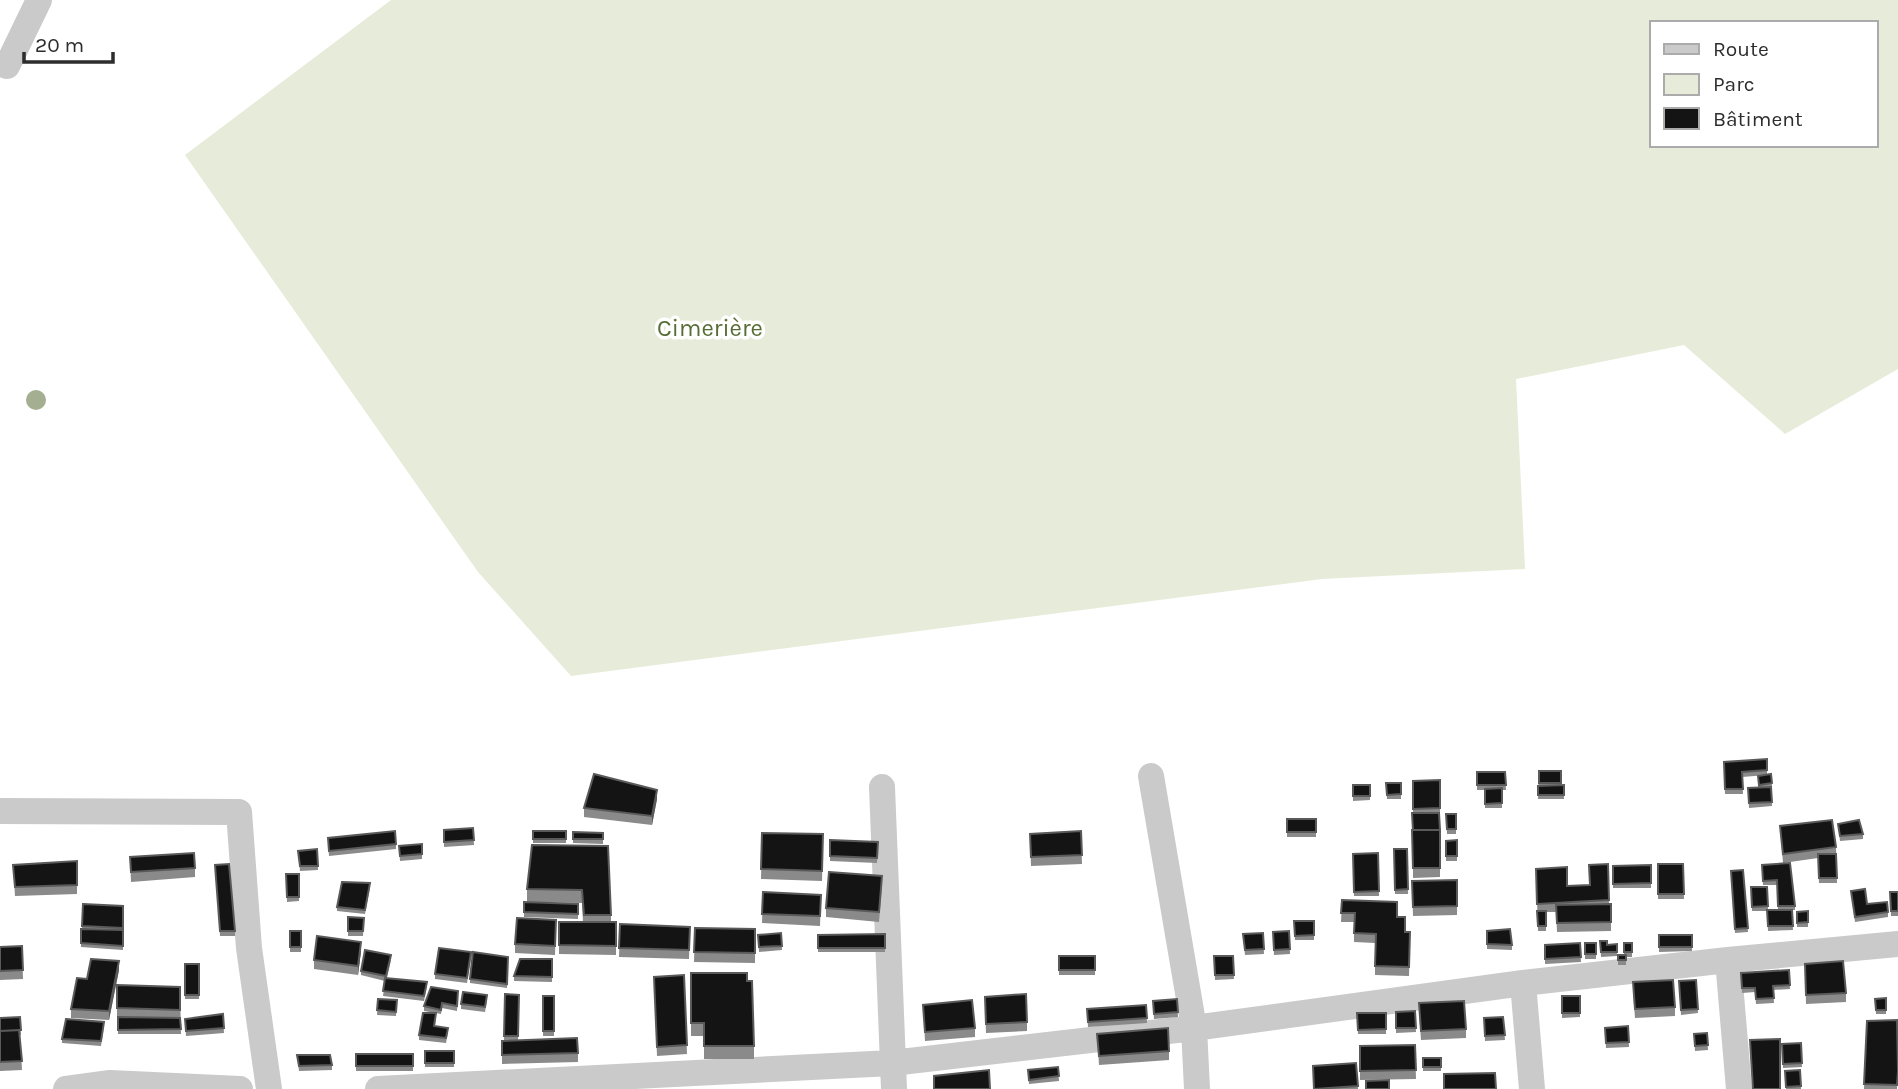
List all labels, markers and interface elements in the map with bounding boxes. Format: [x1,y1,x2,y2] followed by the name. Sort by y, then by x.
[24,21,114,65] scale bar
[1650,21,1877,147] legend
[35,33,84,57] text: 20 m
[1713,37,1769,61] text: Route
[1713,72,1755,96] text: Parc
[1713,107,1803,131] text: Bâtiment
[657,314,763,342] park label: Cimerière

